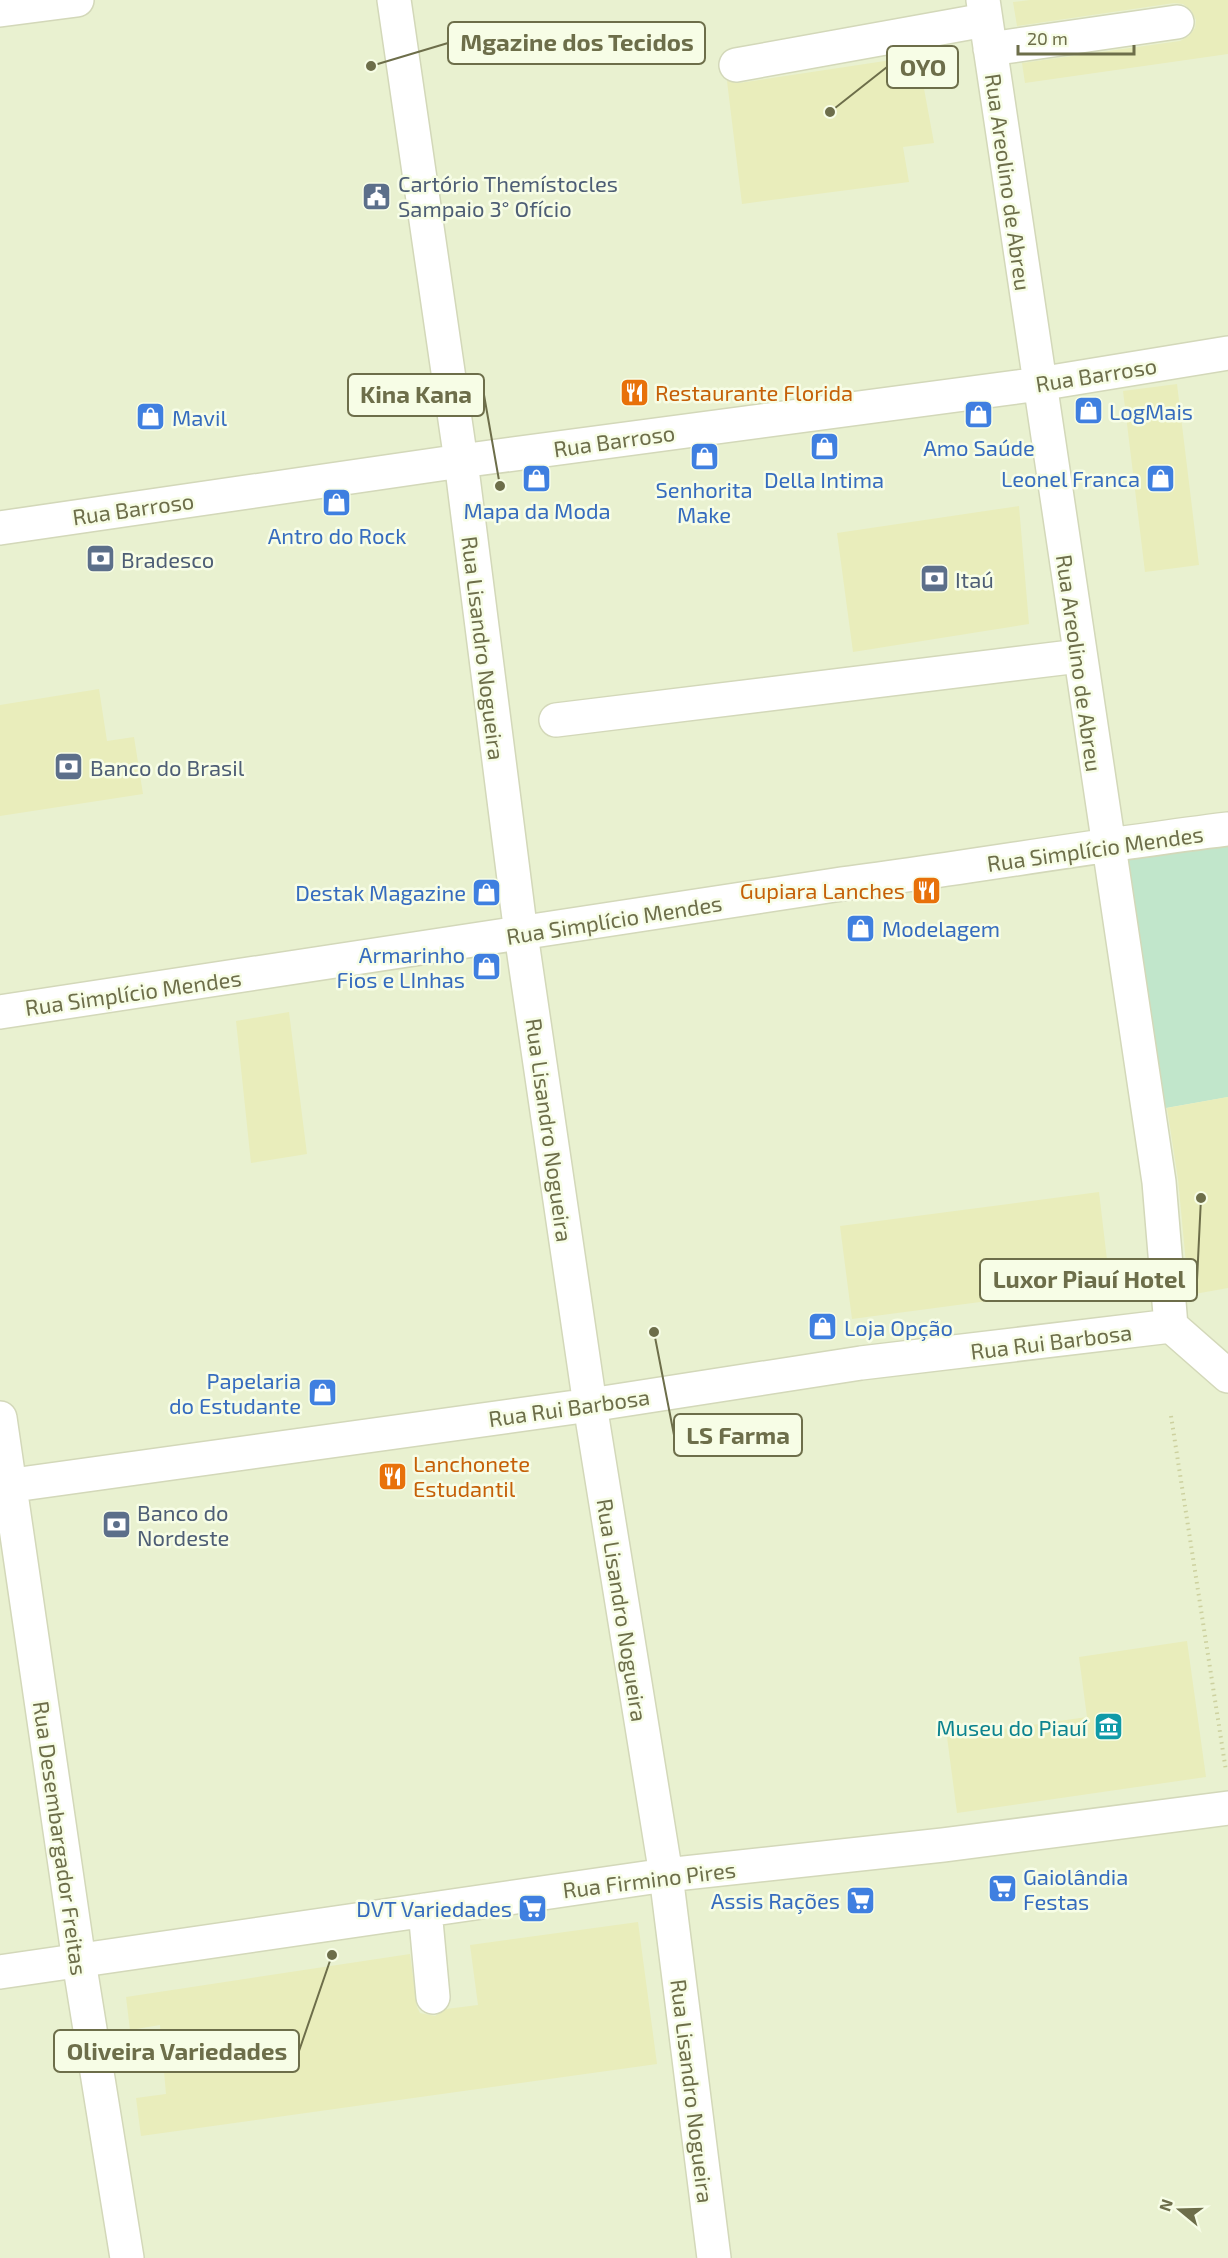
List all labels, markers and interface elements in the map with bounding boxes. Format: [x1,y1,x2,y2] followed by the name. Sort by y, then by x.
[1018,18,1134,56] scale bar
[448,22,705,64] callout: Mgazine dos Tecidos
[460,27,694,56] text: Mgazine dos Tecidos
[1027,27,1068,49] text: 20 m
[887,46,958,88] callout: OYO
[900,52,946,81] text: OYO
[981,72,1037,292] street label: Rua Areolino de Abreu
[398,170,618,221] place label: Cartório Themístocles Sampaio 3° Ofício
[361,180,393,212] public building icon: Cartório Themístocles Sampaio 3° Ofício
[1034,352,1158,396] street label: Rua Barroso
[348,374,484,416] callout: Kina Kana
[618,376,650,408] restaurant icon: Restaurante Florida
[360,379,472,408] text: Kina Kana
[655,379,853,405] place label: Restaurante Florida
[1072,395,1104,427] shop icon: LogMais
[1109,398,1193,424] place label: LogMais
[963,399,995,431] shop icon: Amo Saúde
[135,401,167,433] shop icon: Mavil
[172,404,227,430] place label: Mavil
[552,419,676,461] street label: Rua Barroso
[808,431,840,463] shop icon: Della Intima
[923,434,1035,460] place label: Amo Saúde
[688,441,720,473] shop icon: Senhorita Make
[521,462,553,494] shop icon: Mapa da Moda
[1145,462,1177,494] shop icon: Leonel Franca
[1001,465,1140,491] place label: Leonel Franca
[764,466,884,492] place label: Della Intima
[656,476,752,527] place label: Senhorita Make
[71,487,195,529] street label: Rua Barroso
[321,487,353,519] shop icon: Antro do Rock
[463,497,611,523] place label: Mapa da Moda
[268,522,406,548] place label: Antro do Rock
[457,535,511,761] street label: Rua Lisandro Nogueira
[84,543,116,575] bank icon: Bradesco
[121,546,214,572] place label: Bradesco
[1052,553,1108,773] street label: Rua Areolino de Abreu
[918,563,950,595] bank icon: Itaú
[955,566,994,592] place label: Itaú
[53,751,85,783] bank icon: Banco do Brasil
[90,754,245,780] place label: Banco do Brasil
[985,820,1205,876] street label: Rua Simplício Mendes
[910,874,942,906] restaurant icon: Gupiara Lanches
[471,876,503,908] shop icon: Destak Magazine
[740,877,905,903] place label: Gupiara Lanches
[295,879,466,905] place label: Destak Magazine
[504,889,724,949] street label: Rua Simplício Mendes
[845,912,877,944] shop icon: Modelagem
[882,915,1000,941] place label: Modelagem
[336,941,465,992] place label: Armarinho Fios e LInhas
[470,951,502,983] shop icon: Armarinho Fios e LInhas
[23,964,243,1020] street label: Rua Simplício Mendes
[521,1017,579,1243] street label: Rua Lisandro Nogueira
[980,1259,1197,1301] callout: Luxor Piauí Hotel
[993,1264,1185,1293] text: Luxor Piauí Hotel
[807,1311,839,1343] shop icon: Loja Opção
[844,1314,953,1342] place label: Loja Opção
[969,1318,1133,1364] street label: Rua Rui Barbosa
[169,1367,301,1418] place label: Papelaria do Estudante
[306,1377,338,1409] shop icon: Papelaria do Estudante
[487,1383,651,1431] street label: Rua Rui Barbosa
[674,1414,802,1456] callout: LS Farma
[686,1420,790,1449] text: LS Farma
[413,1450,530,1501] place label: Lanchonete Estudantil
[376,1460,408,1492] restaurant icon: Lanchonete Estudantil
[593,1497,653,1723] street label: Rua Lisandro Nogueira
[137,1499,229,1550] place label: Banco do Nordeste
[100,1509,132,1541] bank icon: Banco do Nordeste
[29,1699,93,1977] street label: Rua Desembargador Freitas
[1092,1711,1124,1743] museum icon: Museu do Piauí
[936,1714,1089,1740] place label: Museu do Piauí
[561,1855,737,1903] street label: Rua Firmino Pires
[1023,1863,1128,1914] place label: Gaiolândia Festas
[986,1873,1018,1905] supermarket icon: Gaiolândia Festas
[845,1884,877,1916] supermarket icon: Assis Rações
[711,1887,840,1915] place label: Assis Rações
[517,1892,549,1924] supermarket icon: DVT Variedades
[356,1895,512,1921] place label: DVT Variedades
[666,1978,720,2204] street label: Rua Lisandro Nogueira
[54,2030,299,2072] callout: Oliveira Variedades
[67,2036,287,2065] text: Oliveira Variedades
[1150,2180,1210,2240] north arrow
[1154,2196,1176,2214] text: N

